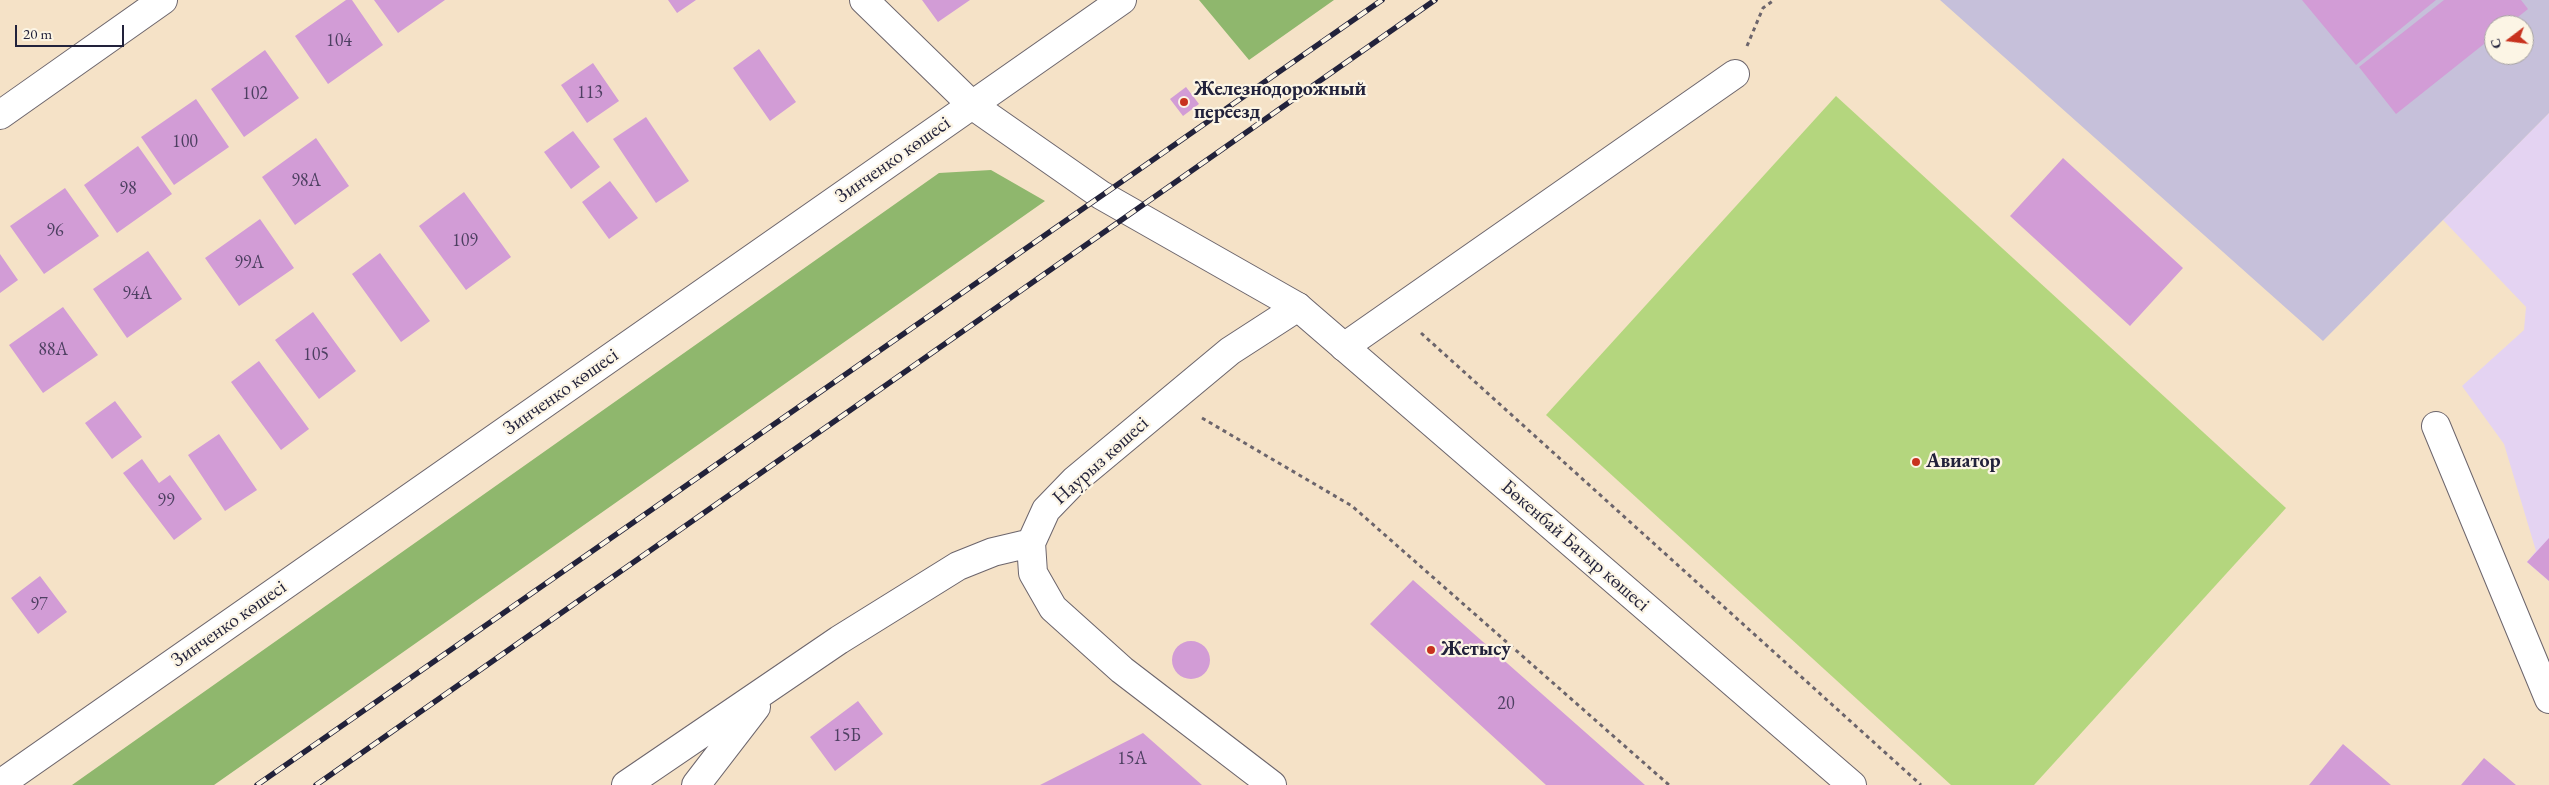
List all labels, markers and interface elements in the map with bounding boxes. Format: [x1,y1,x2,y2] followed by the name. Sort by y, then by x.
[18,15,126,47] scale bar
[2484,15,2534,65] north arrow
[23,24,52,43] text: 20 m
[326,30,352,52] house number: 104
[2485,36,2505,51] text: С
[1194,78,1366,125] place label: Железнодорожный переезд
[577,82,603,104] house number: 113
[242,83,268,105] house number: 102
[1178,96,1190,108] marker: Железнодорожный переезд
[831,111,955,209] street label: Зинченко көшесі
[172,131,198,153] house number: 100
[291,170,321,192] house number: 98А
[119,178,137,200] house number: 98
[46,220,64,242] house number: 96
[452,230,478,252] house number: 109
[234,252,264,274] house number: 99А
[122,283,152,305] house number: 94А
[38,339,68,361] house number: 88А
[499,343,623,441] street label: Зинченко көшесі
[303,344,329,366] house number: 105
[1048,412,1154,510] street label: Наурыз көшесі
[1926,450,2000,474] place label: Авиатор
[1910,456,1922,468] marker: Авиатор
[1496,475,1654,617] street label: Бөкенбай Батыр көшесі
[157,490,175,512] house number: 99
[167,575,291,673] street label: Зинченко көшесі
[30,594,48,616] house number: 97
[1441,638,1511,662] place label: Жетысу
[1425,644,1437,656] marker: Жетысу
[1497,693,1515,715] house number: 20
[833,725,861,747] house number: 15Б
[1117,748,1147,770] house number: 15А

